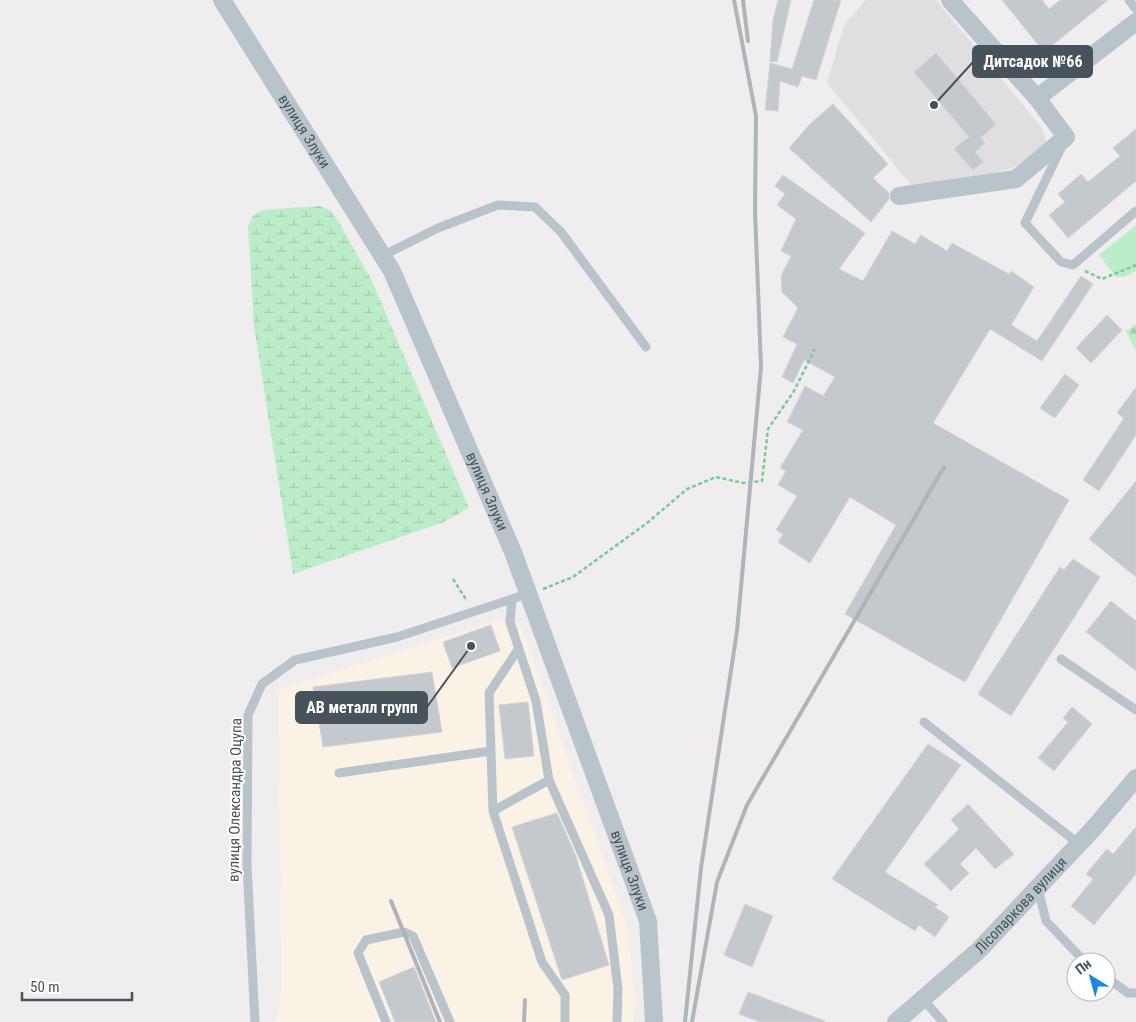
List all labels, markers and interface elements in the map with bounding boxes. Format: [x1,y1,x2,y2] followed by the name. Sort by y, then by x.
[973,46,1092,77] callout: Дитсадок №66
[983,52,1083,71] text: Дитсадок №66
[274,91,334,172] street label: вулиця Злуки
[462,449,512,534] street label: вулиця Злуки
[296,692,427,723] callout: АВ металл групп
[306,698,418,717] text: АВ металл групп
[225,718,245,882] street label: вулиця Олександра Оцупа
[607,828,652,913] street label: вулиця Злуки
[971,853,1071,958] street label: Лісопаркова вулиця
[1066,952,1116,1002] north arrow
[1072,956,1094,978] text: Пн
[22,970,132,1002] scale bar
[30,978,60,996] text: 50 m

